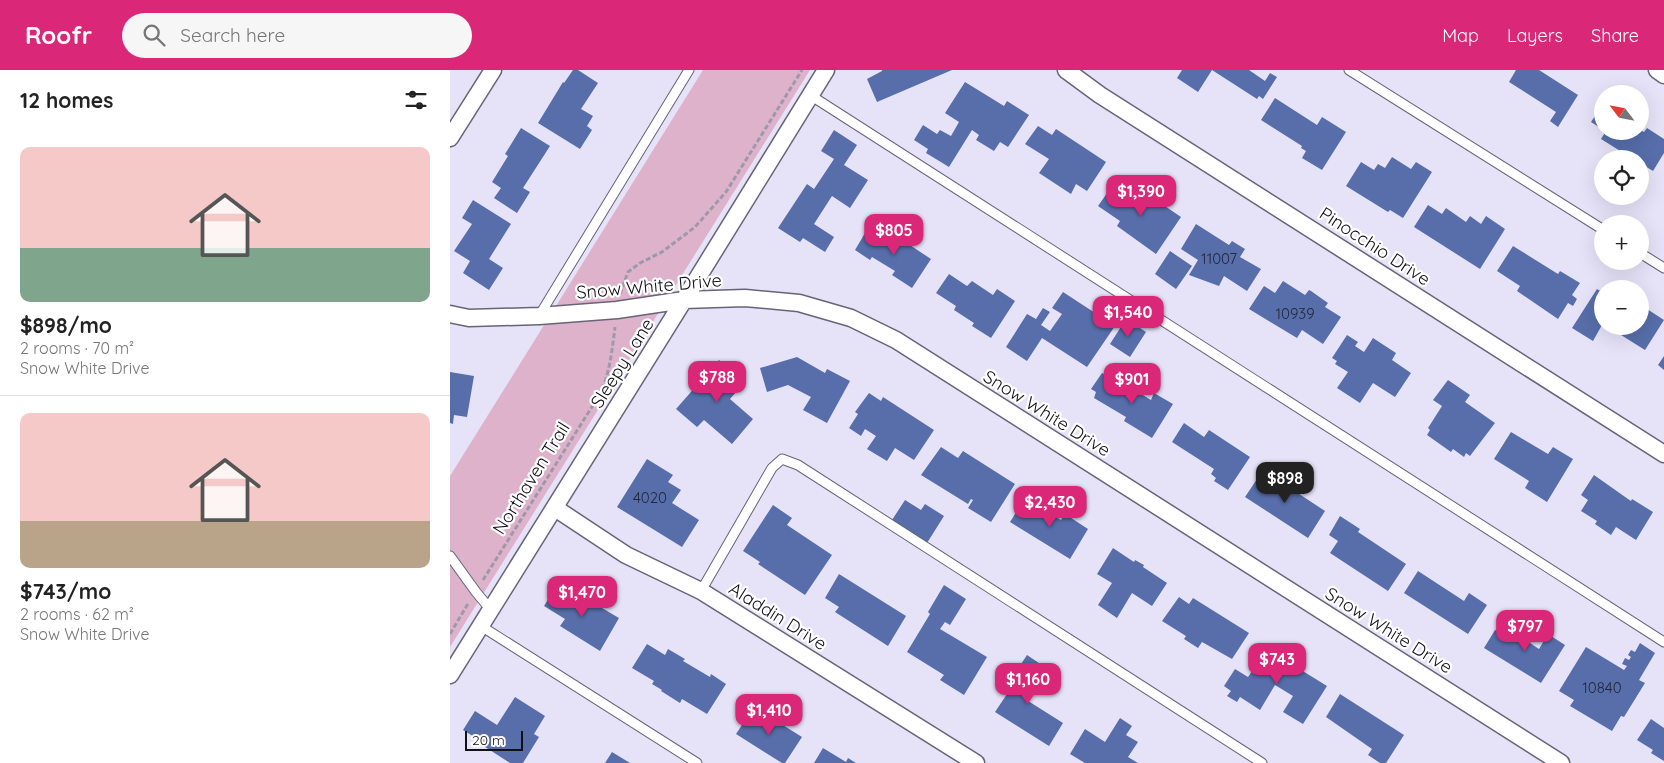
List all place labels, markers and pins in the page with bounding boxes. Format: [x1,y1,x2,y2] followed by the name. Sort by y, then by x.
[1100,174,1182,217] pin: $1,390
[864,214,924,256] pin: $805
[1087,296,1169,338] pin: $1,540
[687,360,747,403] pin: $788
[1102,362,1162,405] pin: $901
[1255,462,1315,504] pin: $898
[1009,486,1091,528] pin: $2,430
[541,576,623,618] pin: $1,470
[1495,610,1555,652] pin: $797
[1247,642,1307,685] pin: $743
[987,662,1069,705] pin: $1,160
[728,694,810,736] pin: $1,410

